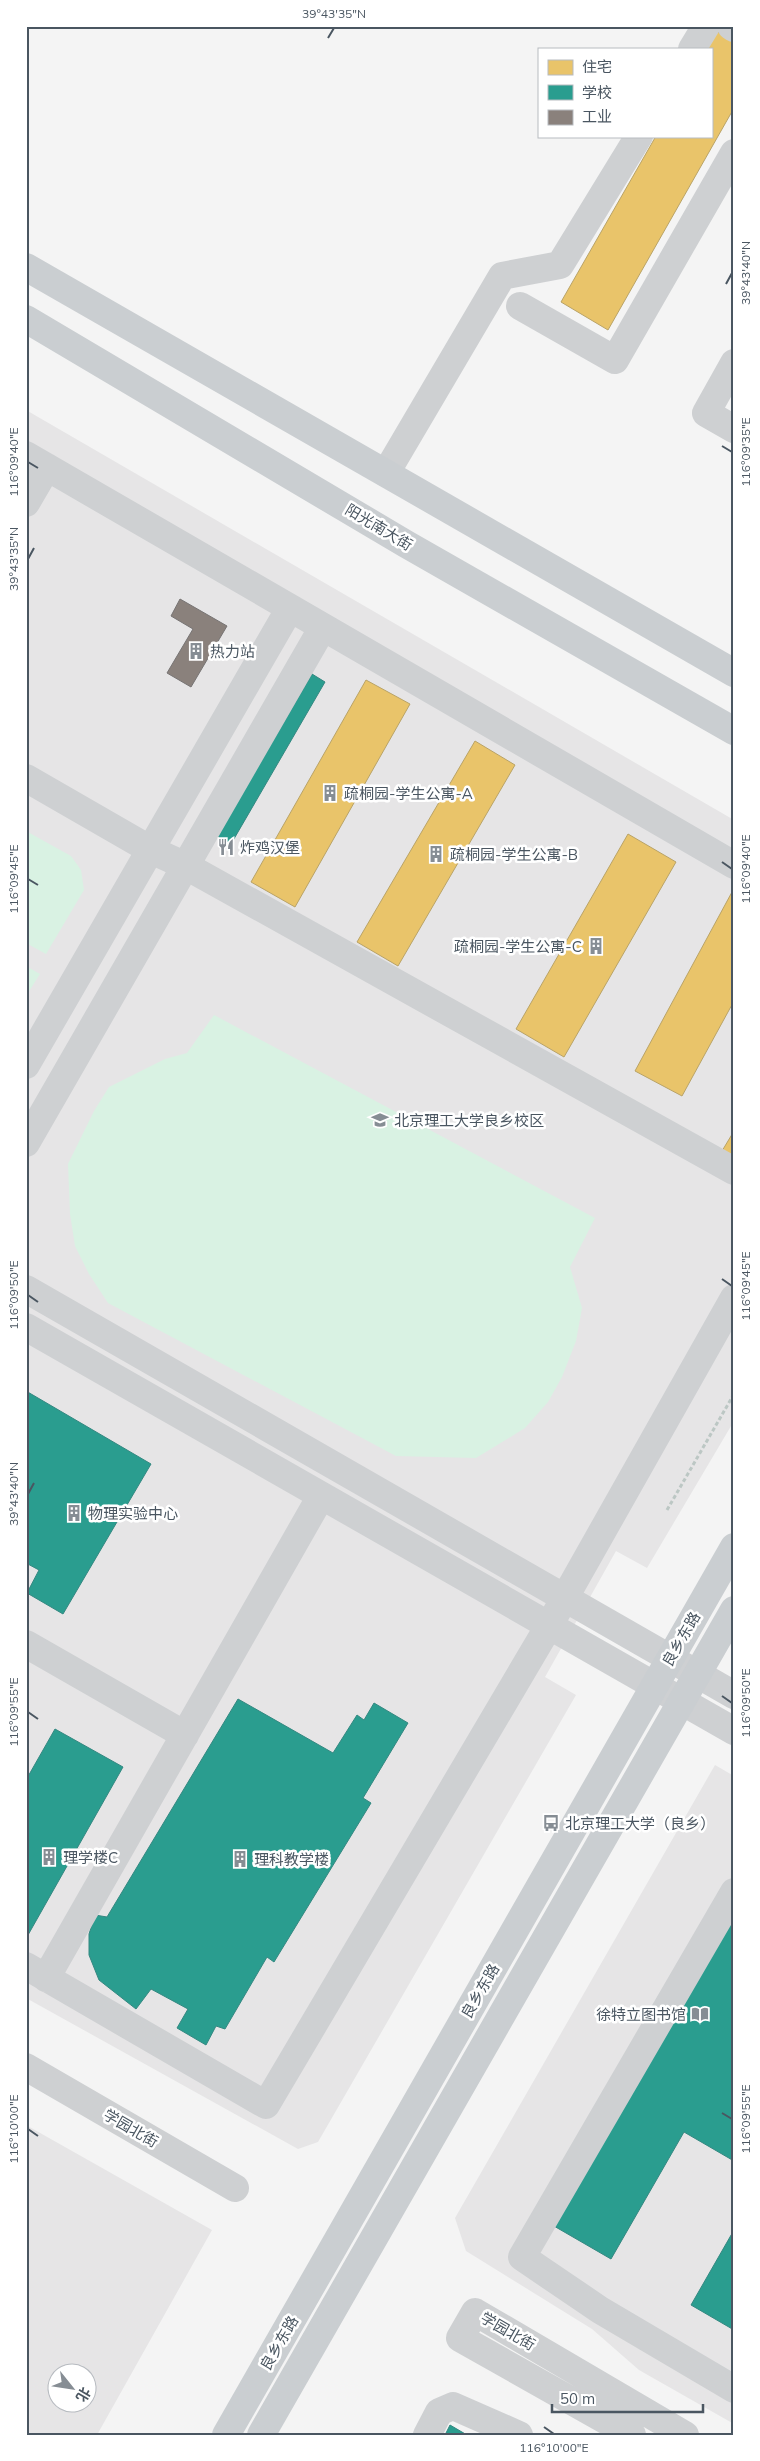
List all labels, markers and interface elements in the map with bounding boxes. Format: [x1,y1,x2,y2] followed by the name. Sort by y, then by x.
[302,6,366,21] text: 39°43'35"N
[538,48,712,138] legend
[582,57,612,76] text: 住宅
[582,83,612,102] text: 学校
[582,107,612,126] text: 工业
[738,241,753,305] text: 39°43'40"N
[738,417,753,487] text: 116°09'35"E
[6,427,21,497] text: 116°09'40"E
[342,500,416,554] street label: 阳光南大街
[6,527,21,591] text: 39°43'35"N
[186,641,206,661] building icon: 热力站
[210,642,255,661] place label: 热力站
[320,783,340,803] building icon: 疏桐园-学生公寓-A
[344,784,473,803] place label: 疏桐园-学生公寓-A
[738,834,753,904] text: 116°09'40"E
[216,837,236,857] restaurant icon: 炸鸡汉堡
[240,838,300,857] place label: 炸鸡汉堡
[6,844,21,914] text: 116°09'45"E
[426,844,446,864] building icon: 疏桐园-学生公寓-B
[450,845,578,864] place label: 疏桐园-学生公寓-B
[586,936,606,956] building icon: 疏桐园-学生公寓-C
[454,937,582,956] place label: 疏桐园-学生公寓-C
[370,1110,390,1130] school or university icon: 北京理工大学良乡校区
[394,1111,544,1130] place label: 北京理工大学良乡校区
[738,1251,753,1321] text: 116°09'45"E
[6,1260,21,1330] text: 116°09'50"E
[6,1462,21,1526] text: 39°43'40"N
[64,1503,84,1523] building icon: 物理实验中心
[88,1504,178,1523] place label: 物理实验中心
[658,1608,704,1670] street label: 良乡东路
[738,1668,753,1738] text: 116°09'50"E
[6,1677,21,1747] text: 116°09'55"E
[541,1813,561,1833] bus stop icon: 北京理工大学（良乡）
[565,1814,715,1833] place label: 北京理工大学（良乡）
[39,1847,59,1867] building icon: 理学楼C
[63,1848,118,1867] place label: 理学楼C
[230,1849,250,1869] building icon: 理科教学楼
[254,1850,329,1869] place label: 理科教学楼
[457,1960,503,2022] street label: 良乡东路
[690,2004,710,2024] library icon: 徐特立图书馆
[596,2005,686,2024] place label: 徐特立图书馆
[738,2084,753,2154] text: 116°09'55"E
[6,2094,21,2164] text: 116°10'00"E
[100,2105,162,2151] street label: 学园北街
[477,2308,539,2354] street label: 学园北街
[256,2312,302,2374] street label: 良乡东路
[48,2364,98,2414] north arrow
[552,2381,704,2413] scale bar
[72,2384,95,2405] text: 北
[560,2389,595,2408] text: 50 m
[519,2440,589,2455] text: 116°10'00"E

